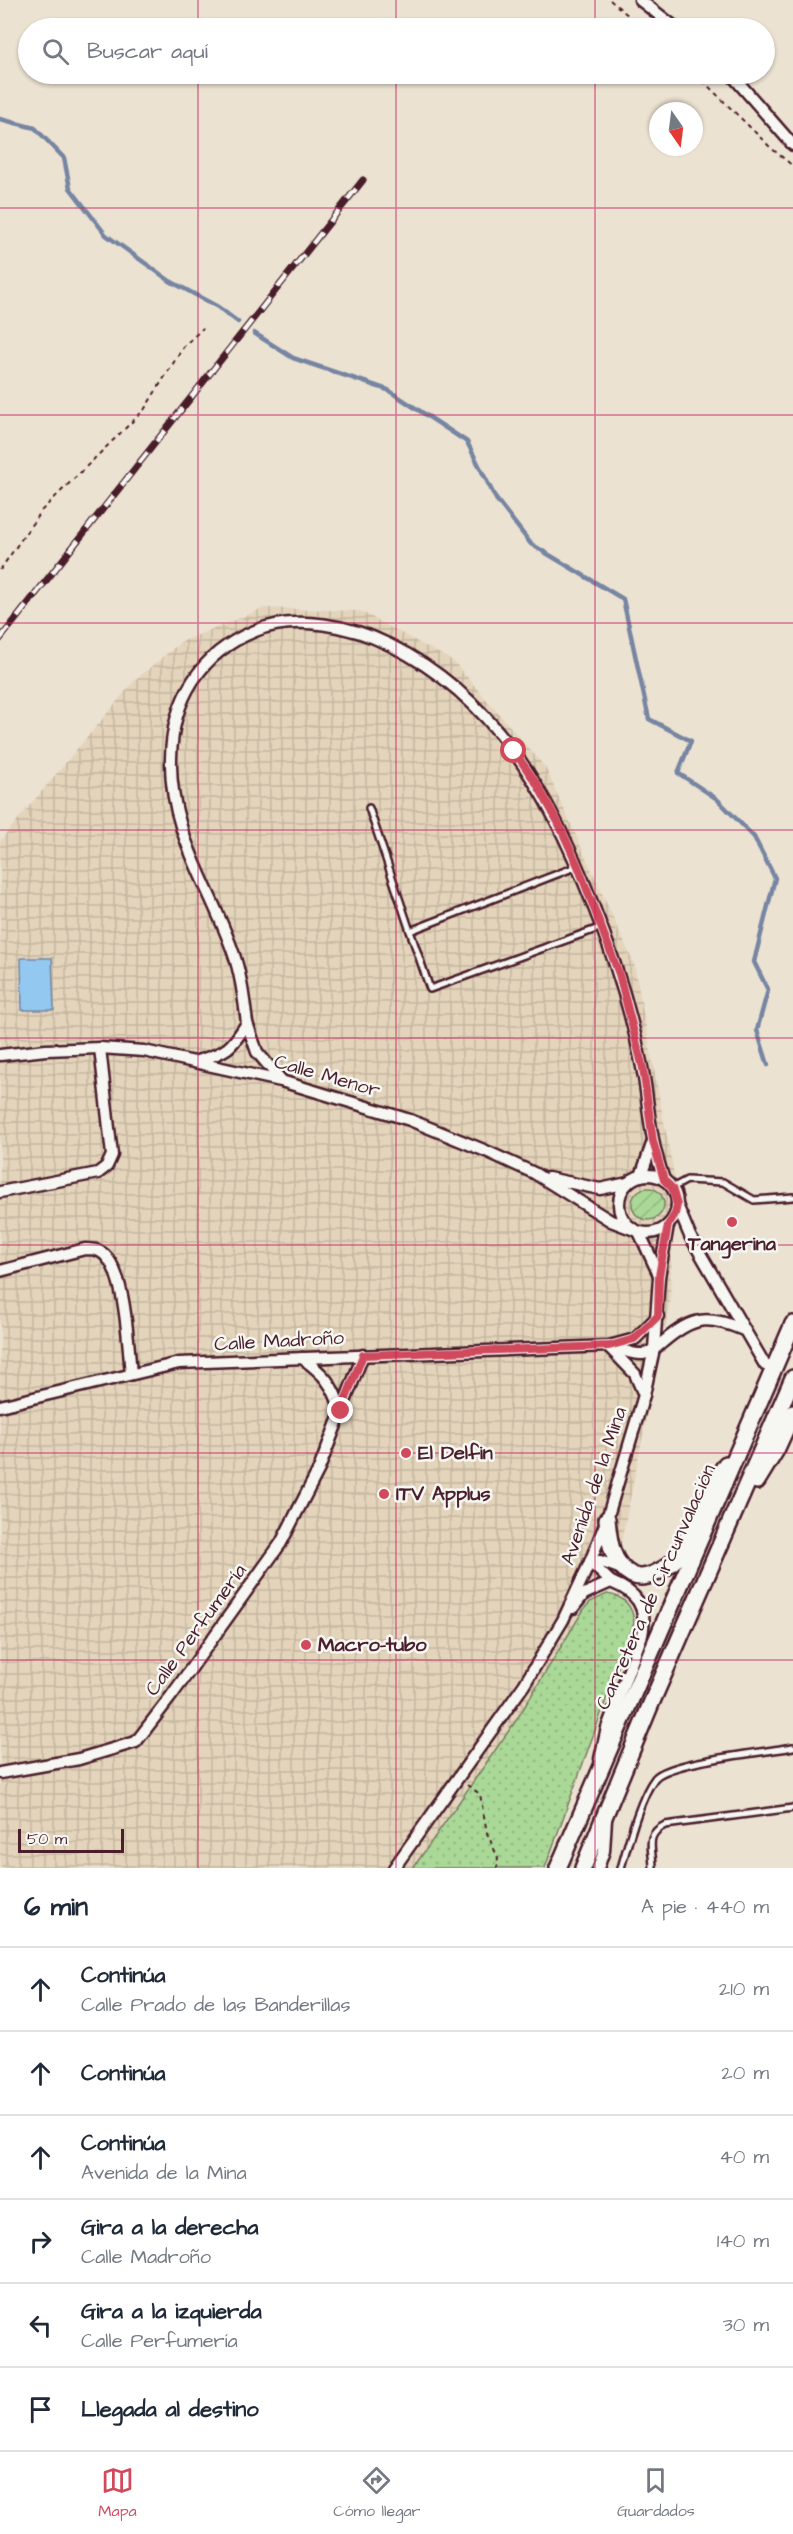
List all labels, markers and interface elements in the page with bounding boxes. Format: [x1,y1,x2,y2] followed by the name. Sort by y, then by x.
[18,18,775,84] search box
[39,35,72,68] icon: search
[87,36,208,67] text: Buscar aquí
[649,102,703,156] north arrow
[500,737,526,763] route start
[271,1048,383,1104] street label: Calle Menor
[725,1215,739,1229] marker: Tangerina
[687,1230,777,1259] place label: Tangerina
[213,1324,345,1358] street label: Calle Madroño
[327,1397,353,1423] route end
[554,1403,634,1569] street label: Avenida de la Mina
[418,1439,493,1467] place label: El Delfin
[399,1446,413,1460] marker: El Delfin
[589,1460,723,1714] street label: Carretera de Circunvalación
[396,1480,490,1508] place label: ITV Applus
[377,1487,391,1501] marker: ITV Applus
[139,1558,253,1702] street label: Calle Perfumería
[318,1631,427,1659] place label: Macro-tubo
[299,1638,313,1652] marker: Macro-tubo
[18,1826,124,1854] scale bar
[27,1828,67,1850] text: 50 m
[24,1889,88,1925] text: 6 min
[641,1893,769,1921] text: A pie · 440 m
[81,1960,166,1991] text: Continúa
[24,1973,57,2006] icon: ahead
[719,1975,769,2003] text: 210 m
[81,1991,350,2019] text: Calle Prado de las Banderillas
[24,2057,57,2090] icon: ahead
[81,2058,166,2089] text: Continúa
[721,2059,769,2087] text: 20 m
[81,2128,166,2159] text: Continúa
[24,2141,57,2174] icon: ahead
[719,2143,769,2171] text: 40 m
[81,2159,247,2187] text: Avenida de la Mina
[81,2212,258,2243] text: Gira a la derecha
[24,2225,57,2258] icon: right
[717,2227,769,2255] text: 140 m
[81,2243,211,2271] text: Calle Madroño
[81,2296,262,2327] text: Gira a la izquierda
[24,2309,57,2342] icon: left
[723,2311,769,2339] text: 30 m
[81,2327,238,2355] text: Calle Perfumería
[24,2393,57,2426] icon: arrive
[81,2394,259,2425] text: Llegada al destino
[98,2464,137,2522] tab: Mapa
[333,2464,420,2522] tab: Cómo llegar
[617,2464,695,2522] tab: Guardados

